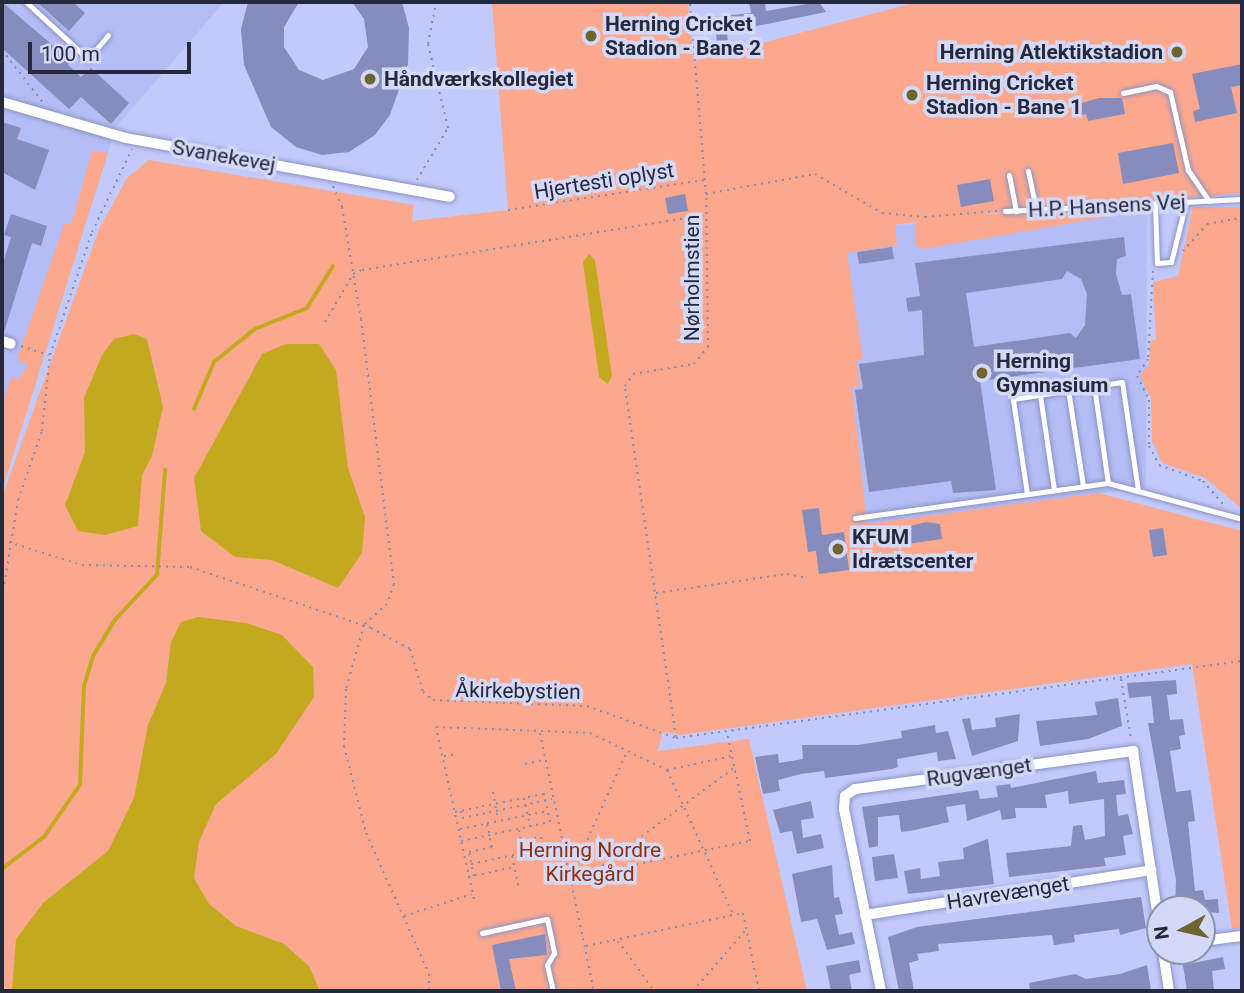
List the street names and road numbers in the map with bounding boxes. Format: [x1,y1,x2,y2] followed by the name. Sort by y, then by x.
[170,135,278,177] street label: Svanekevej
[532,158,676,204] street label: Hjertesti oplyst
[1028,189,1186,223] street label: H.P. Hansens Vej
[679,215,705,341] street label: Nørholmstien
[455,677,581,705] street label: Åkirkebystien
[925,752,1033,792] street label: Rugvænget
[945,871,1071,915] street label: Havrevænget

